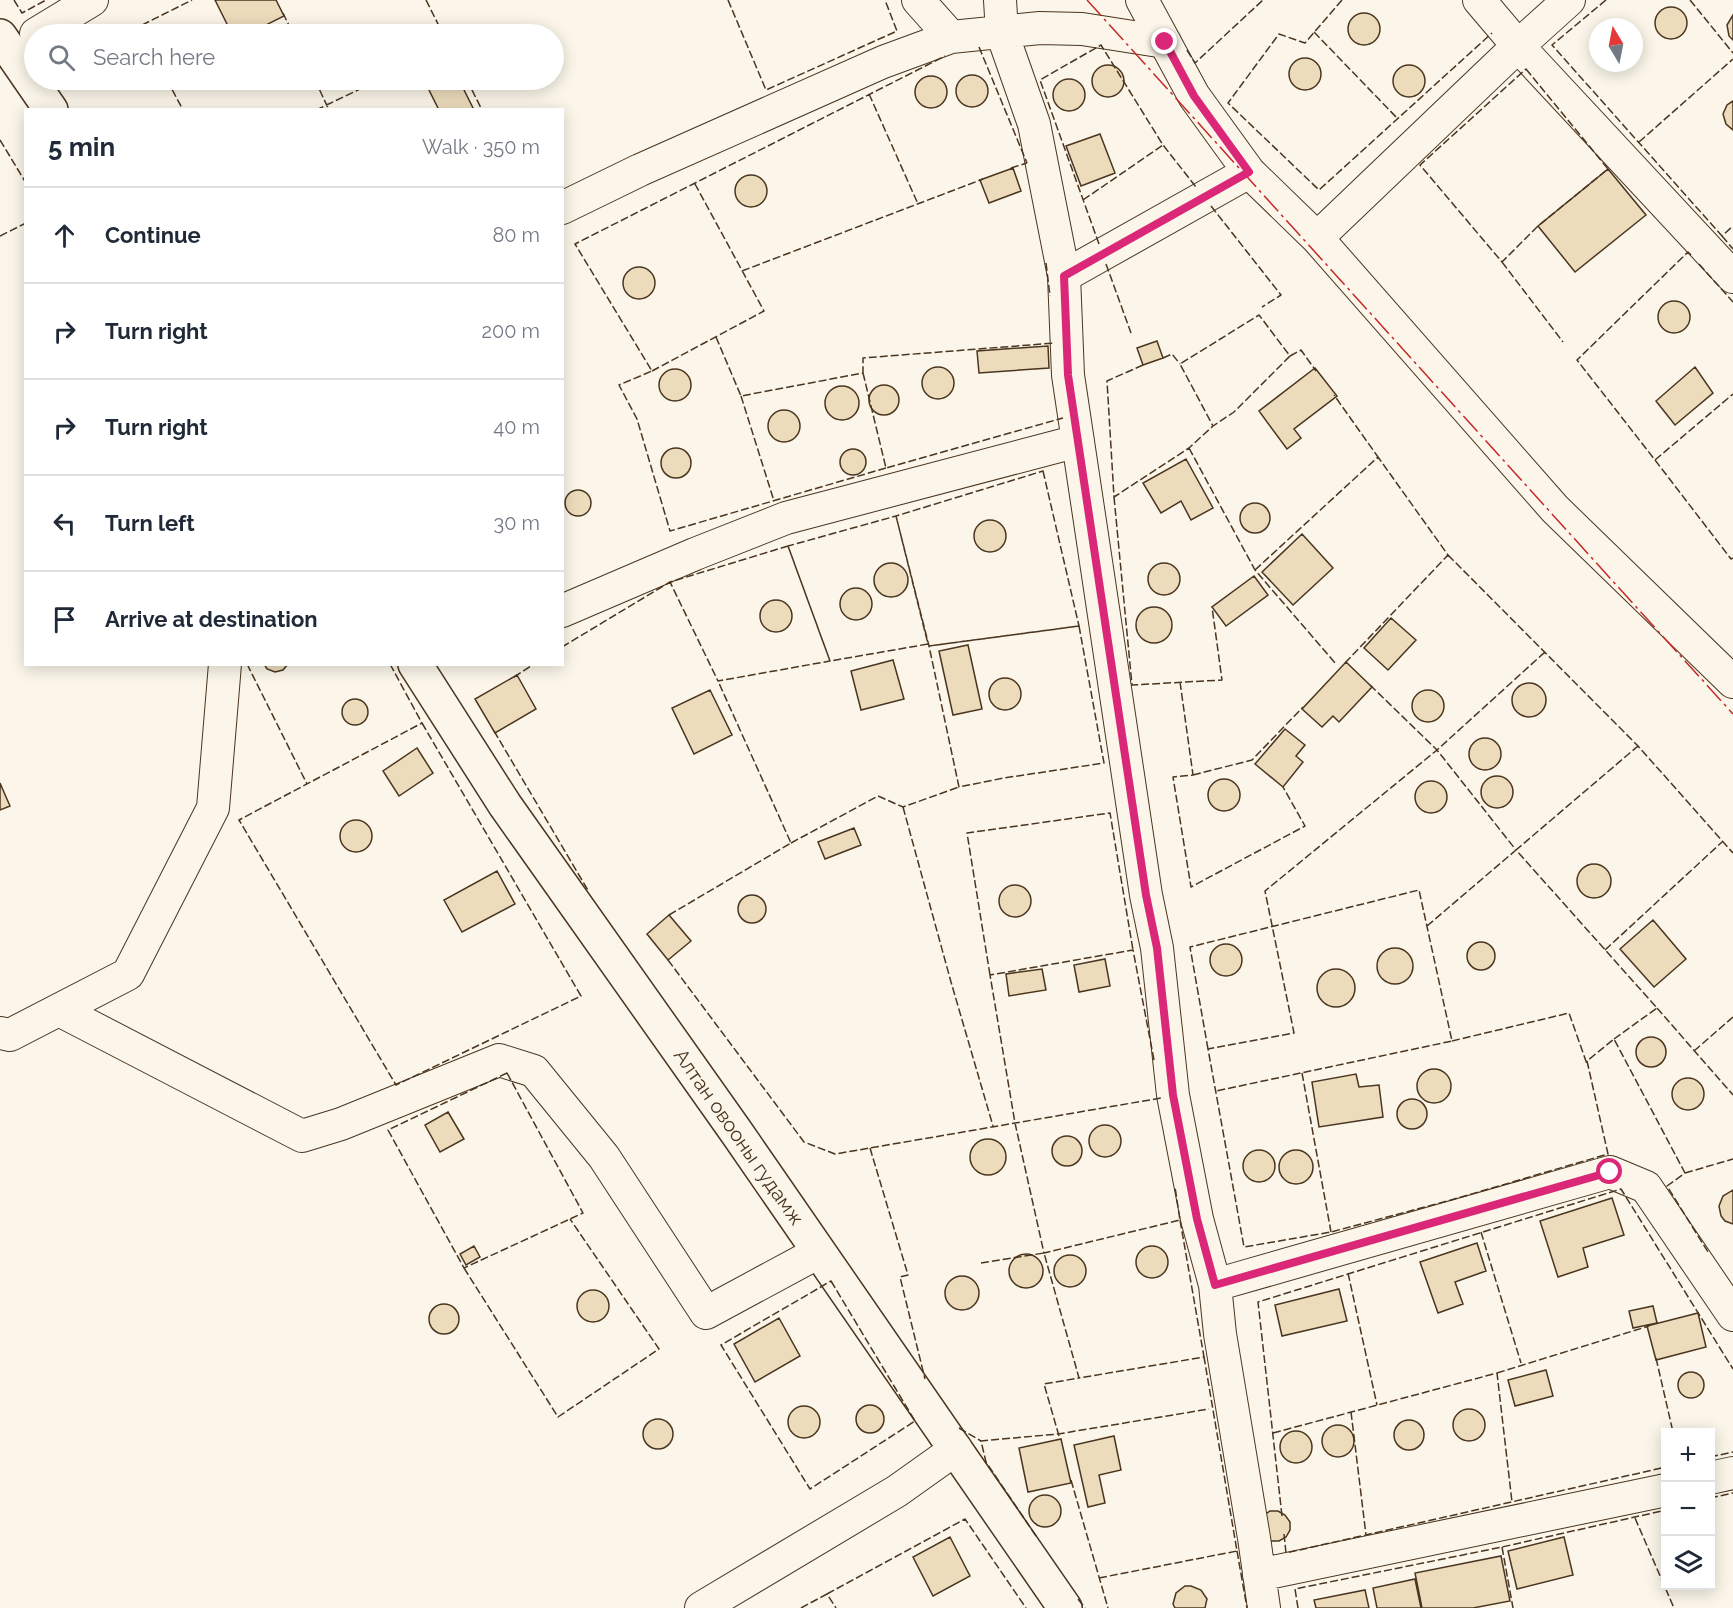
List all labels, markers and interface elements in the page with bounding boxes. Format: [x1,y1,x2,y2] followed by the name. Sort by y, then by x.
[1589,18,1643,72] north arrow
[24,24,564,90] search box
[1151,28,1177,54] route end
[45,41,78,74] icon: search
[93,44,215,70] text: Search here
[48,132,115,162] text: 5 min
[422,135,540,159] text: Walk · 350 m
[48,219,81,252] icon: ahead
[105,222,201,248] text: Continue
[492,223,540,247] text: 80 m
[48,315,81,348] icon: right
[105,318,208,344] text: Turn right
[482,319,540,343] text: 200 m
[48,411,81,444] icon: right
[105,414,208,440] text: Turn right
[493,415,540,439] text: 40 m
[48,507,81,540] icon: left
[105,510,195,536] text: Turn left
[494,511,540,535] text: 30 m
[48,603,81,636] icon: arrive
[105,606,318,632] text: Arrive at destination
[669,1044,809,1230] street label: Алтан овооны гудамж
[1596,1158,1622,1184] route start
[1661,1428,1715,1590] map controls
[1661,1428,1715,1482] button: +
[1661,1482,1715,1536] button: −
[1661,1536,1715,1590] button: layers

